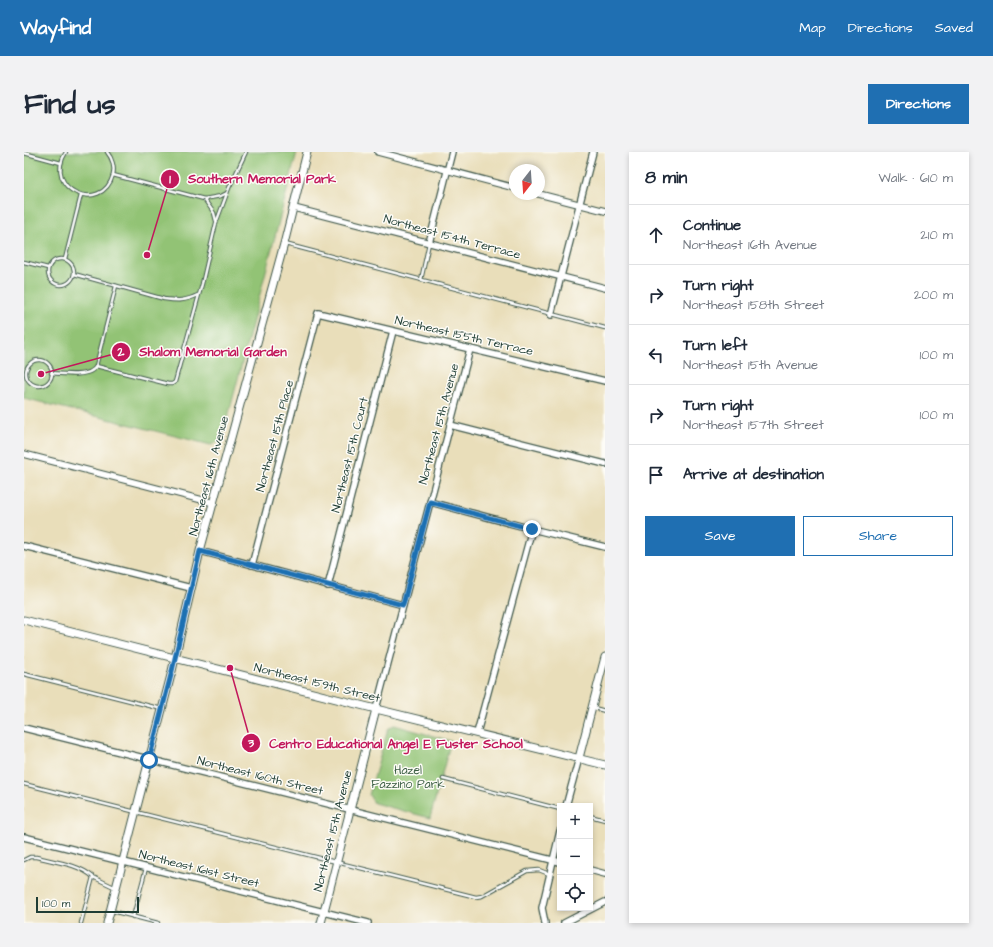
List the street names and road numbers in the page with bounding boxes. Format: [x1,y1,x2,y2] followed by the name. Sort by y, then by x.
[382,211,523,264] street label: Northeast 154th Terrace
[393,312,535,360] street label: Northeast 155th Terrace
[415,361,463,486] street label: Northeast 15th Avenue
[252,378,298,494] street label: Northeast 15th Place
[327,395,373,515] street label: Northeast 15th Court
[185,414,233,538] street label: Northeast 16th Avenue
[252,659,382,707] street label: Northeast 159th Street
[195,752,325,800] street label: Northeast 160th Street
[310,768,356,894] street label: Northeast 15th Avenue
[137,846,261,892] street label: Northeast 161st Street

